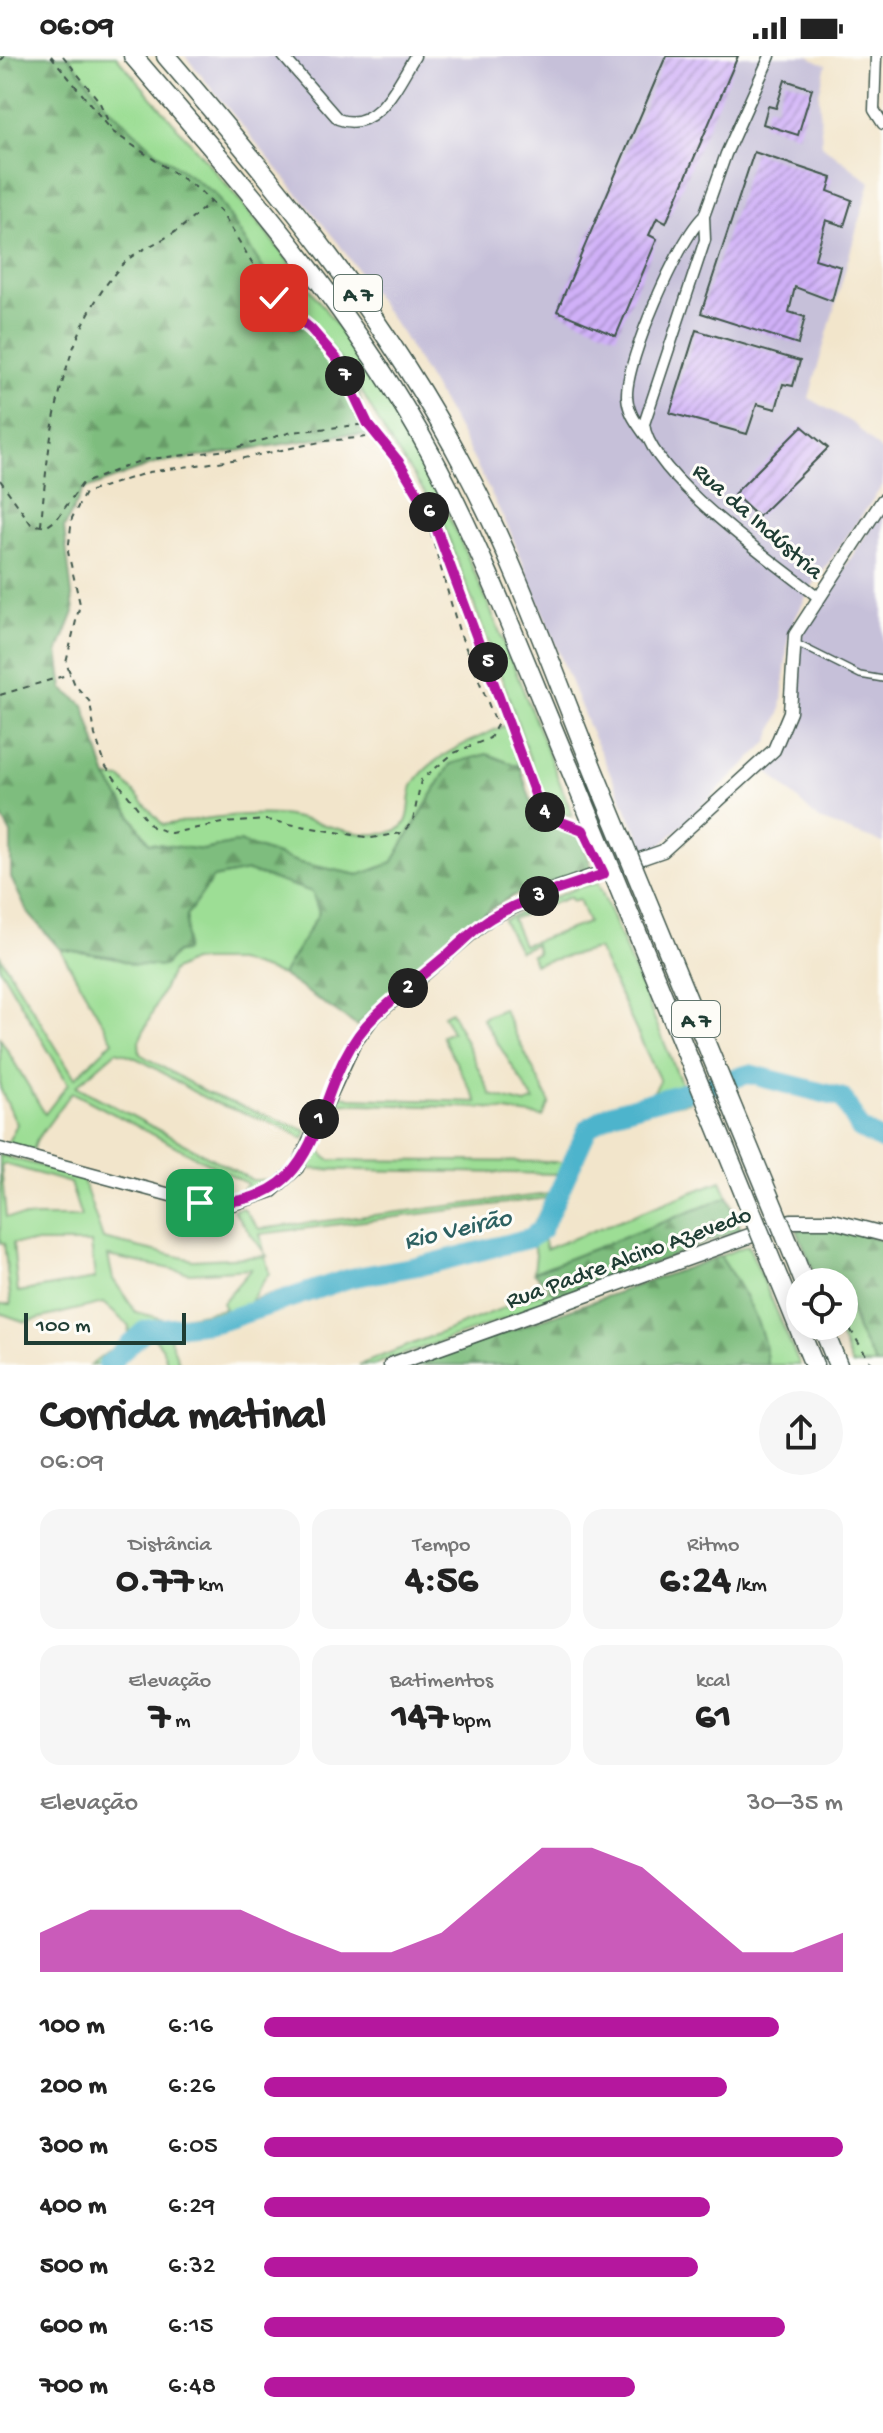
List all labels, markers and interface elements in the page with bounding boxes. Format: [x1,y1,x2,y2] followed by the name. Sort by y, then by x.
[40,11,114,46] text: 06:09
[240,264,308,332] pin
[334,275,382,311] road number: A 7
[252,276,296,320] icon: check
[325,356,365,396] pin: 7
[339,363,351,389] text: 7
[685,458,829,588] street label: Rua da Indústria
[409,492,449,532] pin: 6
[423,499,435,525] text: 6
[468,642,508,682] pin: 5
[482,649,494,675] text: 5
[525,792,565,832] pin: 4
[540,799,550,825] text: 4
[519,876,559,916] pin: 3
[533,883,545,909] text: 3
[388,968,428,1008] pin: 2
[403,975,413,1001] text: 2
[672,1001,720,1037] road number: A 7
[299,1099,339,1139] pin: 1
[315,1106,323,1132] text: 1
[166,1169,234,1237] pin
[178,1181,222,1225] icon: arrive
[503,1201,756,1317] street label: Rua Padre Alcino Azevedo
[401,1204,516,1259] water label: Rio Veirão
[786,1268,858,1340] map controls
[786,1268,858,1340] button: locate
[24,1309,186,1345] scale bar
[36,1314,91,1340] text: 100 m
[759,1391,843,1475] button: share
[40,1392,326,1444] text: Corrida matinal
[40,1448,104,1479] text: 06:09
[128,1533,211,1559] text: Distância
[413,1533,470,1559] text: Tempo
[687,1533,739,1559] text: Ritmo
[116,1559,193,1606] text: 0.77
[405,1559,478,1606] text: 4:56
[660,1559,731,1606] text: 6:24
[193,1573,224,1599] text: km
[731,1573,767,1599] text: /km
[128,1669,211,1695] text: Elevação
[390,1669,493,1695] text: Batimentos
[696,1669,730,1695] text: kcal
[149,1695,170,1742] text: 7
[392,1695,448,1742] text: 147
[695,1695,731,1742] text: 61
[170,1709,191,1735] text: m
[448,1709,491,1735] text: bpm
[40,1789,138,1820] text: Elevação
[747,1789,843,1820] text: 30–35 m
[40,2012,105,2043] text: 100 m
[168,2012,213,2043] text: 6:16
[40,2072,107,2103] text: 200 m
[168,2072,215,2103] text: 6:26
[40,2132,108,2163] text: 300 m
[168,2132,218,2163] text: 6:05
[40,2192,106,2223] text: 400 m
[168,2192,215,2223] text: 6:29
[40,2252,108,2283] text: 500 m
[168,2252,216,2283] text: 6:32
[40,2312,107,2343] text: 600 m
[168,2312,214,2343] text: 6:15
[40,2372,108,2403] text: 700 m
[168,2372,216,2403] text: 6:48

